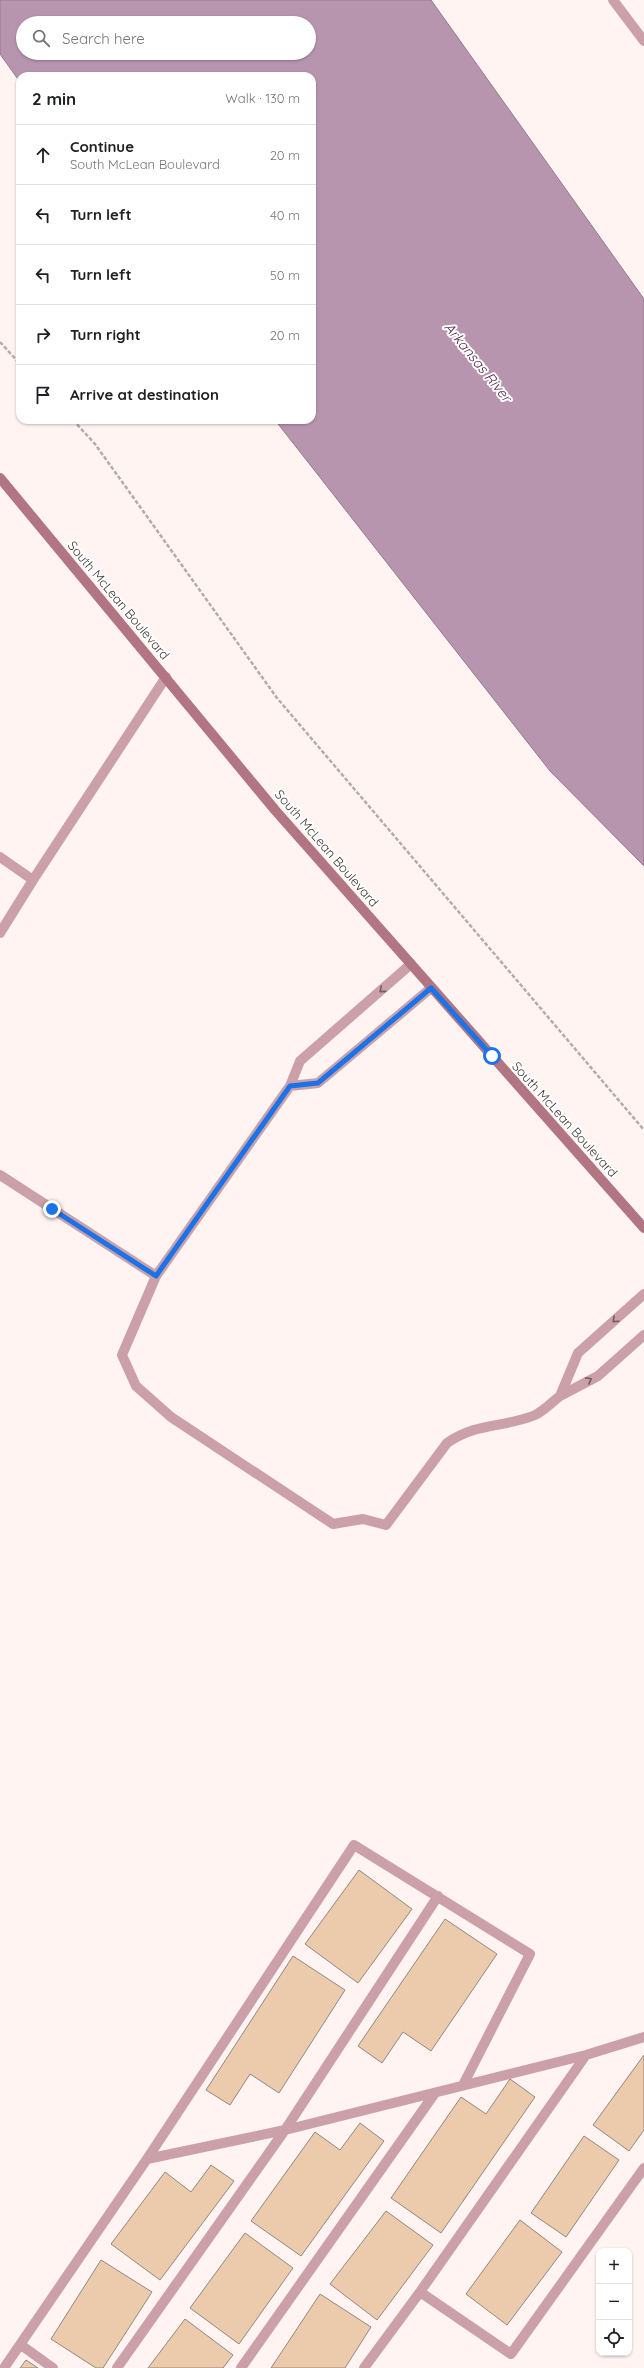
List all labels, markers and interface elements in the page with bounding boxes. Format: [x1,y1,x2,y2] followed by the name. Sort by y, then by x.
[16,16,316,60] search box
[30,27,52,49] icon: search
[62,29,145,48] text: Search here
[32,88,76,109] text: 2 min
[225,90,300,106] text: Walk · 130 m
[70,137,134,156] text: Continue
[32,144,54,166] icon: ahead
[270,147,300,163] text: 20 m
[70,156,220,172] text: South McLean Boulevard
[32,204,54,226] icon: left
[70,205,132,224] text: Turn left
[270,207,300,223] text: 40 m
[32,264,54,286] icon: left
[70,265,132,284] text: Turn left
[270,267,300,283] text: 50 m
[440,319,517,407] water label: Arkansas River
[32,324,54,346] icon: right
[70,325,141,344] text: Turn right
[270,327,300,343] text: 20 m
[32,384,54,406] icon: arrive
[70,385,219,404] text: Arrive at destination
[65,537,173,663] street label: South McLean Boulevard
[272,786,382,910] street label: South McLean Boulevard
[379,985,387,992] one-way arrow
[483,1047,501,1065] route start
[509,1058,621,1180] street label: South McLean Boulevard
[43,1200,61,1218] route end
[612,1315,620,1323] one-way arrow
[585,1378,593,1385] one-way arrow
[596,2248,632,2356] map controls
[596,2248,632,2284] button: +
[596,2284,632,2320] button: −
[596,2320,632,2356] button: locate

